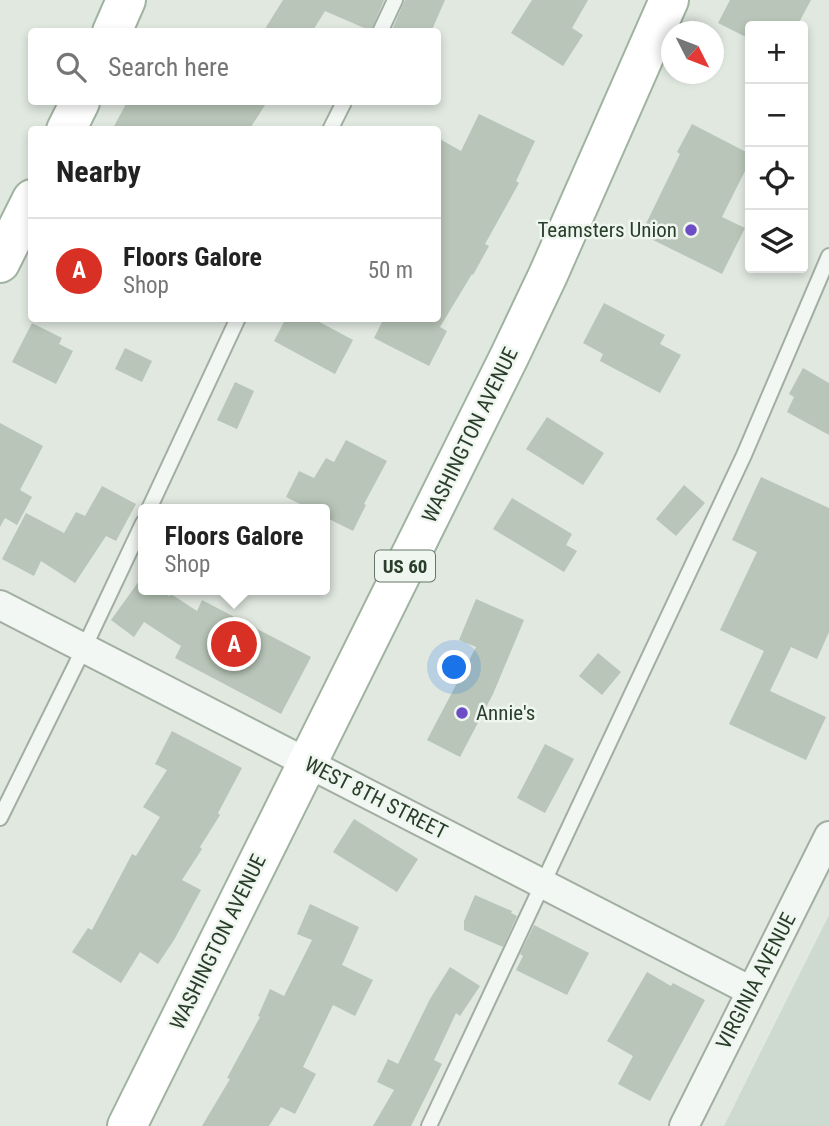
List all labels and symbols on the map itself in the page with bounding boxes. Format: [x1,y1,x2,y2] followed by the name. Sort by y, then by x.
[661,21,724,84] north arrow
[537,218,677,242] place label: Teamsters Union
[683,222,699,238] marker: Teamsters Union
[417,343,523,527] street label: WASHINGTON AVENUE
[375,551,435,582] road number: US 60
[211,618,257,670] pin: A
[437,650,471,684] your location
[476,701,535,725] place label: Annie's
[454,705,470,721] marker: Annie's
[301,752,451,844] street label: WEST 8TH STREET
[165,850,271,1034] street label: WASHINGTON AVENUE
[711,909,801,1053] street label: VIRGINIA AVENUE

